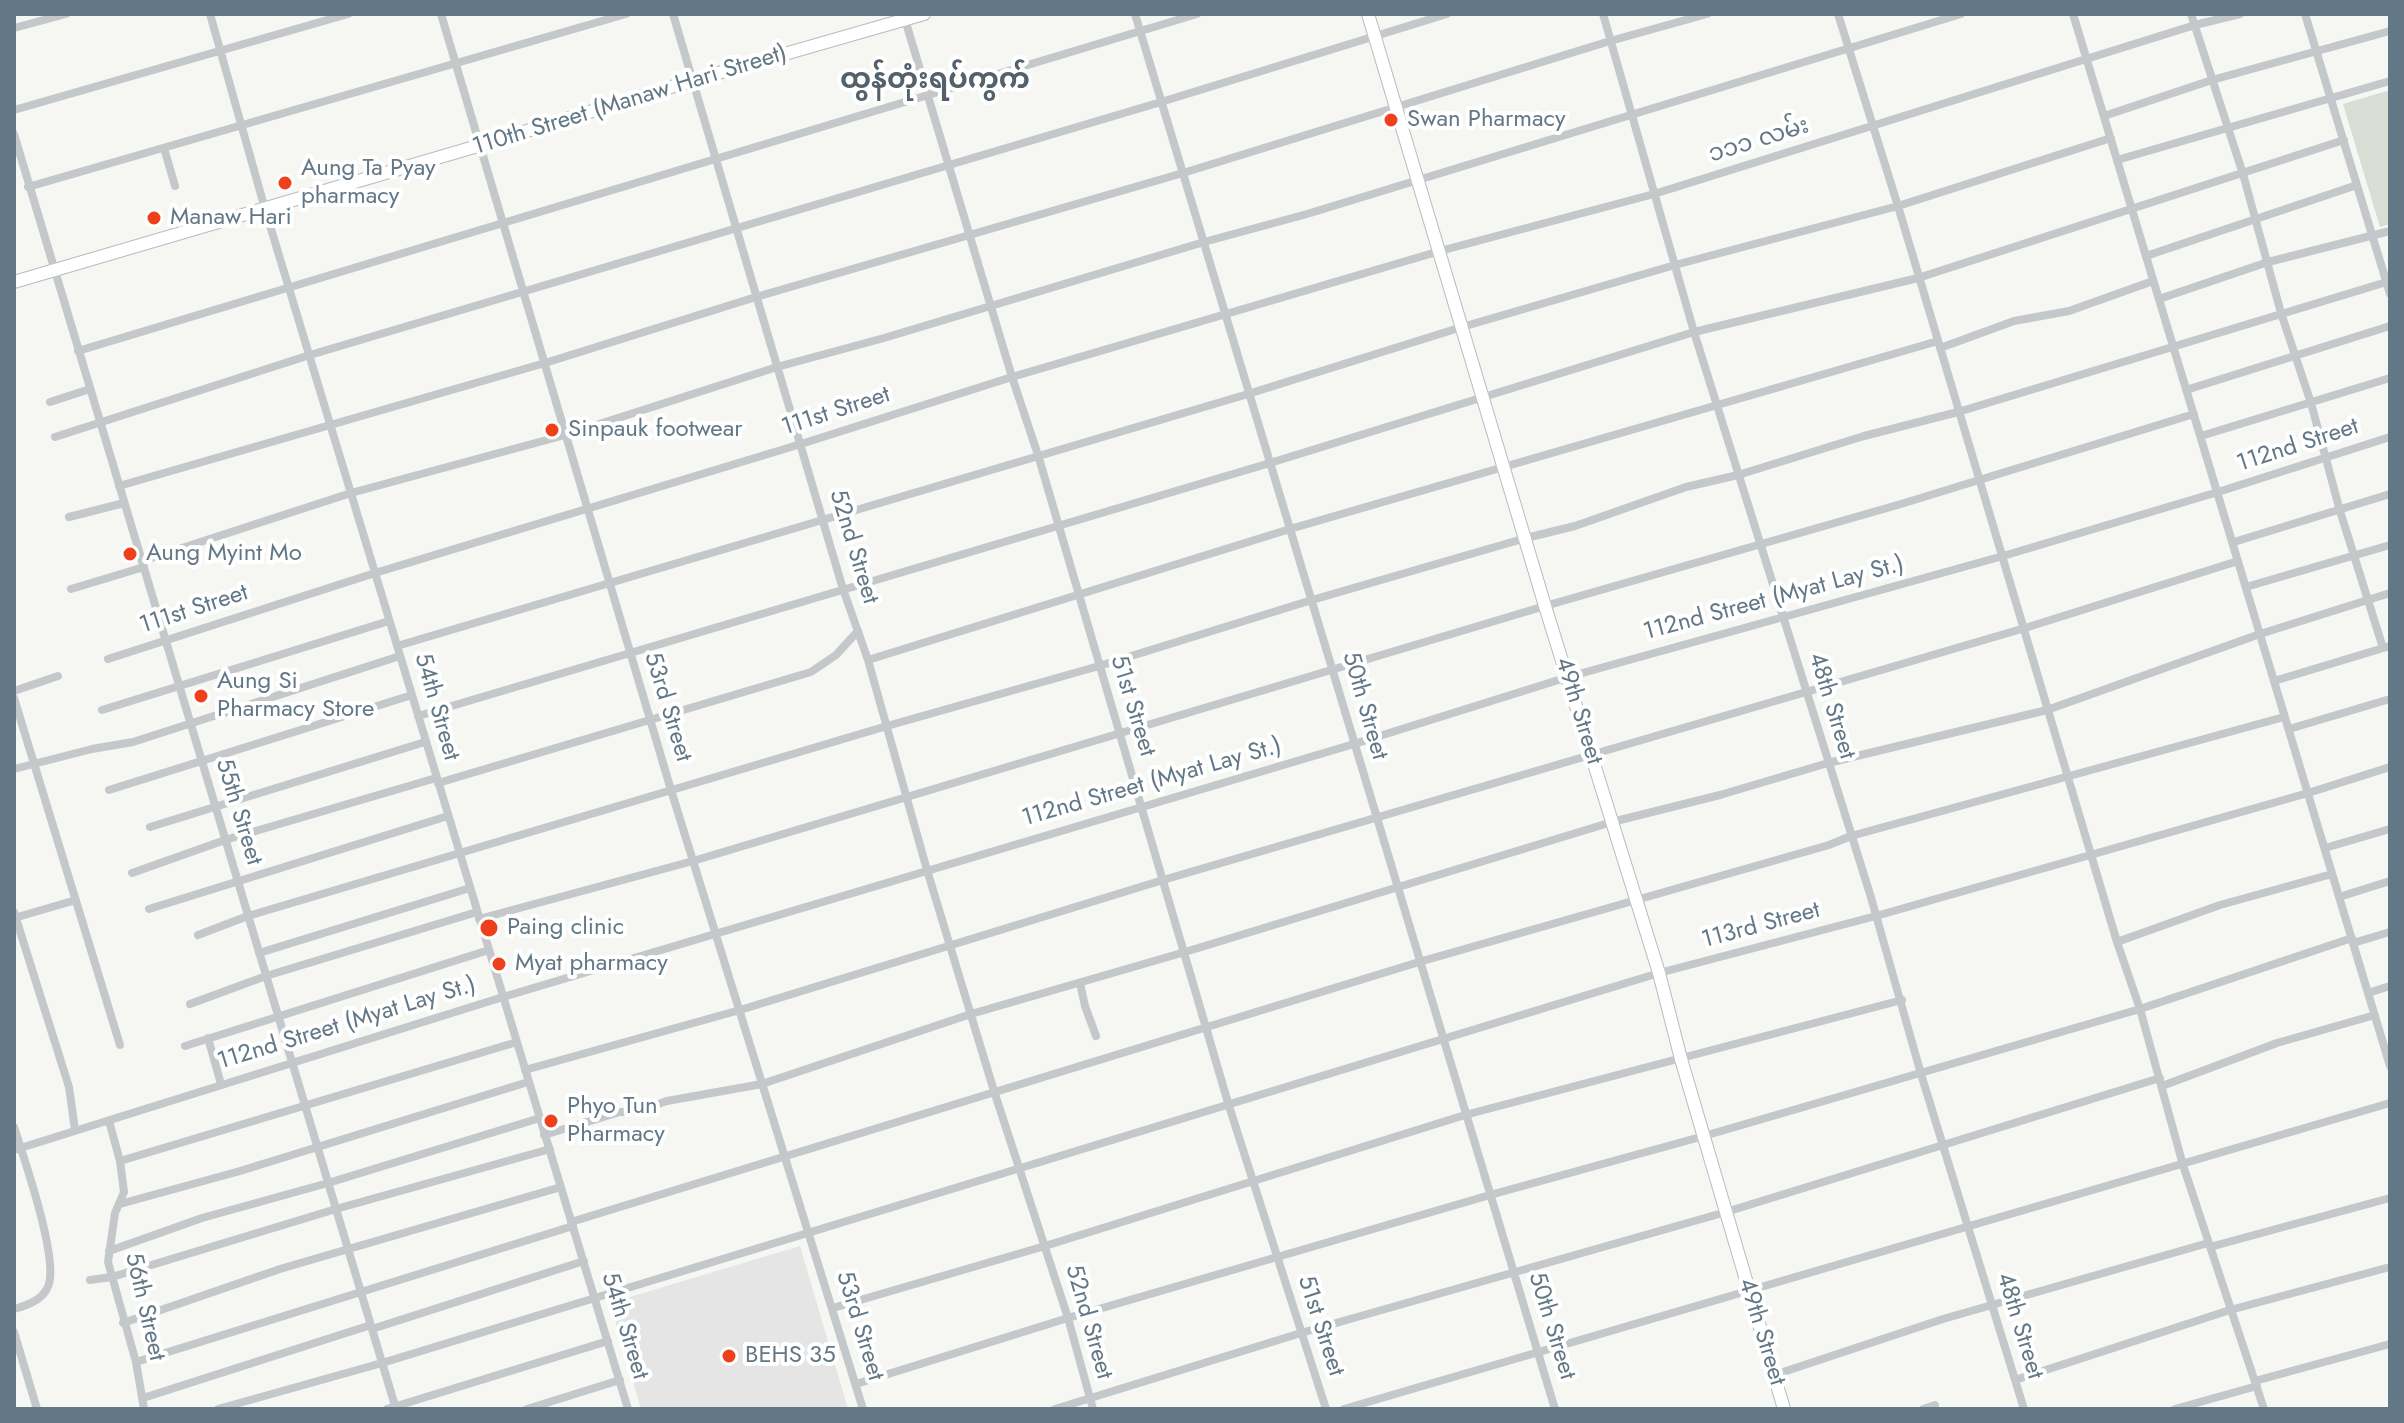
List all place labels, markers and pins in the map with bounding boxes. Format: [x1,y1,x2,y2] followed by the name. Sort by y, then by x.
[1407,106,1566,134] place label: Swan Pharmacy
[1382,111,1400,129] marker: Swan Pharmacy
[301,155,436,211] place label: Aung Ta Pyay pharmacy
[276,174,294,192] marker: Aung Ta Pyay pharmacy
[170,204,292,232] place label: Manaw Hari
[145,209,163,227] marker: Manaw Hari
[568,416,743,444] place label: Sinpauk footwear
[543,421,561,439] marker: Sinpauk footwear
[146,540,302,568] place label: Aung Myint Mo
[121,545,139,563] marker: Aung Myint Mo
[217,668,374,724] place label: Aung Si Pharmacy Store
[192,687,210,705] marker: Aung Si Pharmacy Store
[507,914,624,942] place label: Paing clinic
[478,917,500,939] marker: Paing clinic
[515,950,668,978] place label: Myat pharmacy
[490,955,508,973] marker: Myat pharmacy
[567,1093,665,1149] place label: Phyo Tun Pharmacy
[542,1112,560,1130] marker: Phyo Tun Pharmacy
[745,1342,836,1370] place label: BEHS 35
[720,1347,738,1365] marker: BEHS 35

